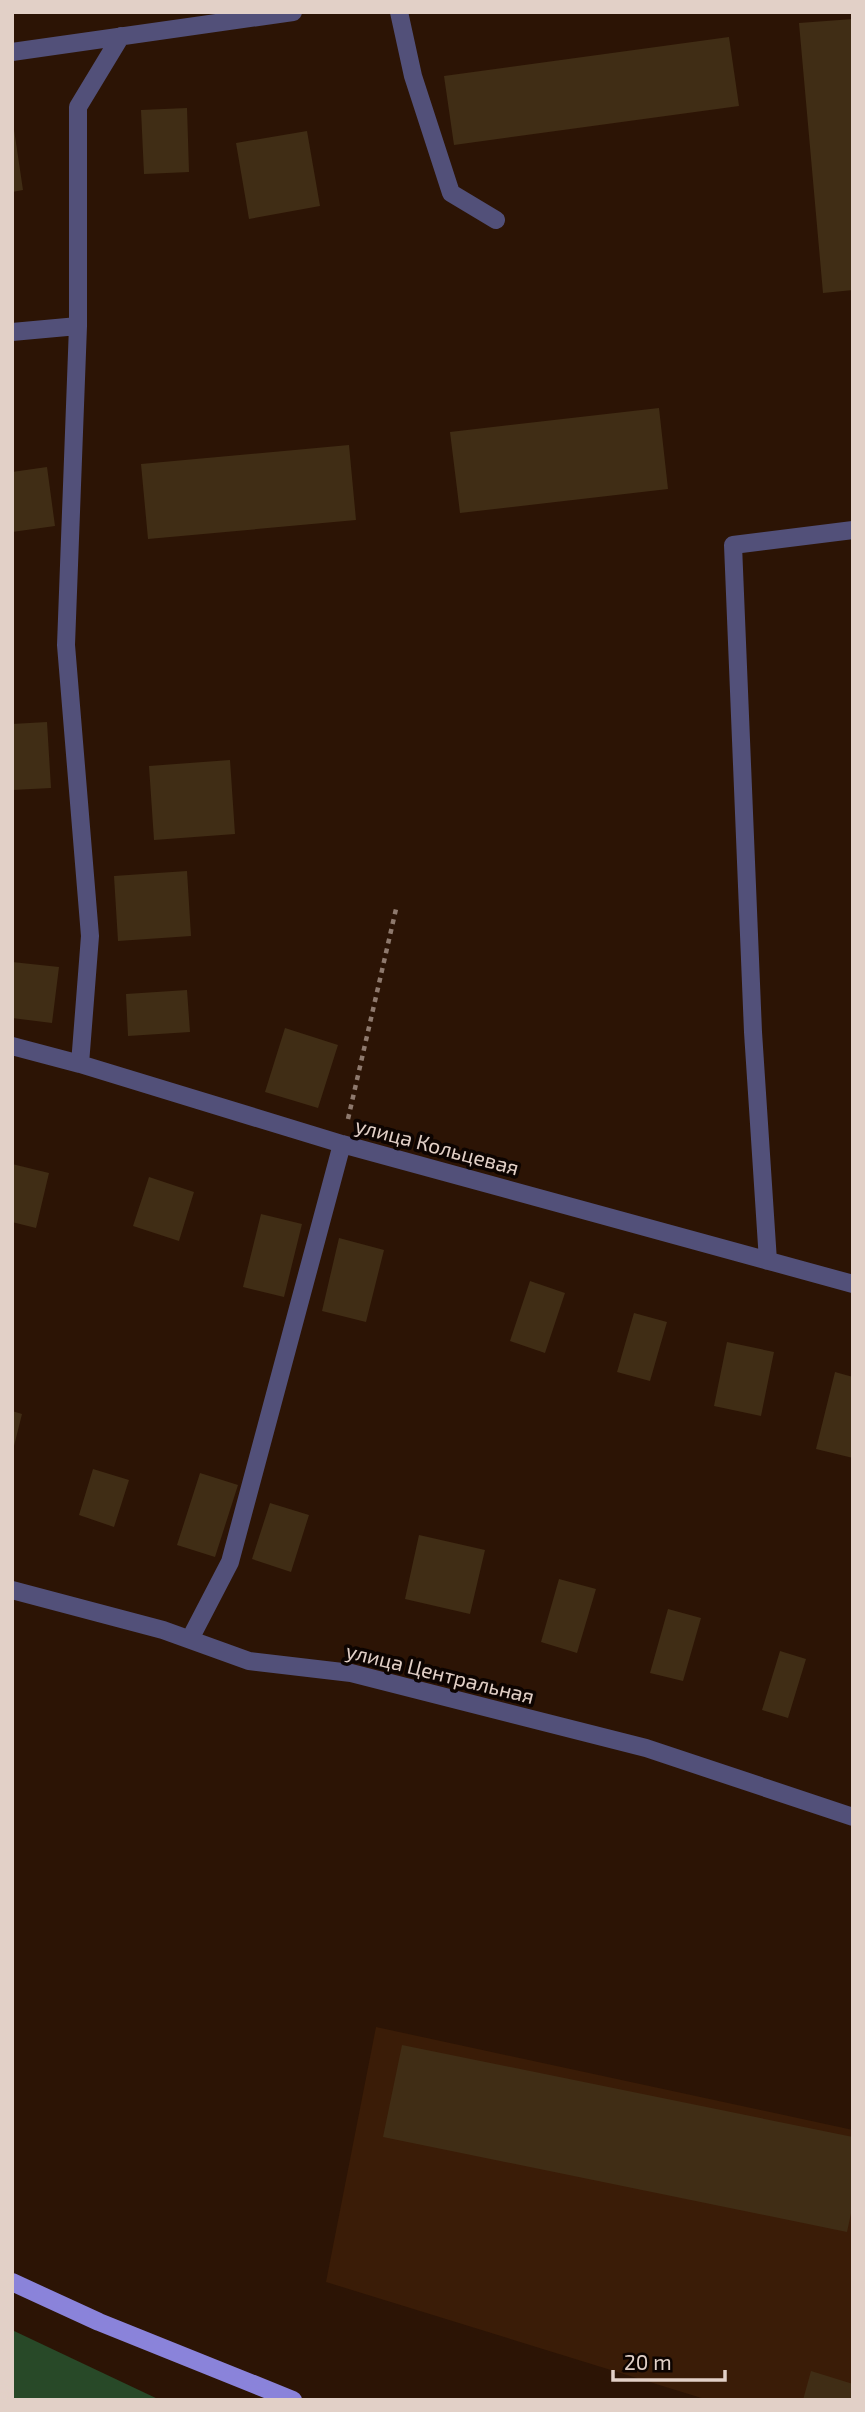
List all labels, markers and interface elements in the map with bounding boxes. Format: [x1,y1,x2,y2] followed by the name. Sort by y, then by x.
[352,1112,522,1180] street label: улица Кольцевая
[343,1637,537,1709] street label: улица Центральная
[613,2338,725,2382] scale bar
[624,2349,672,2374] text: 20 m

